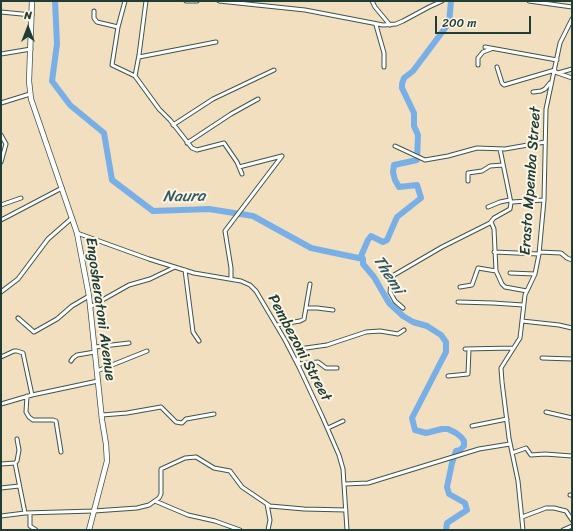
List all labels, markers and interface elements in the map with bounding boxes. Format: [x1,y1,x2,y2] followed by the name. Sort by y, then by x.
[24,6,32,25] text: N
[8,8,48,48] north arrow
[437,8,533,34] scale bar
[442,12,476,34] text: 200 m
[517,106,545,256] street label: Erasto Mpemba Street
[163,187,205,207] water label: Naura
[81,236,119,382] street label: Engosheratoni Avenue
[368,252,408,298] water label: Themi
[263,292,335,404] street label: Pembezoni Street

